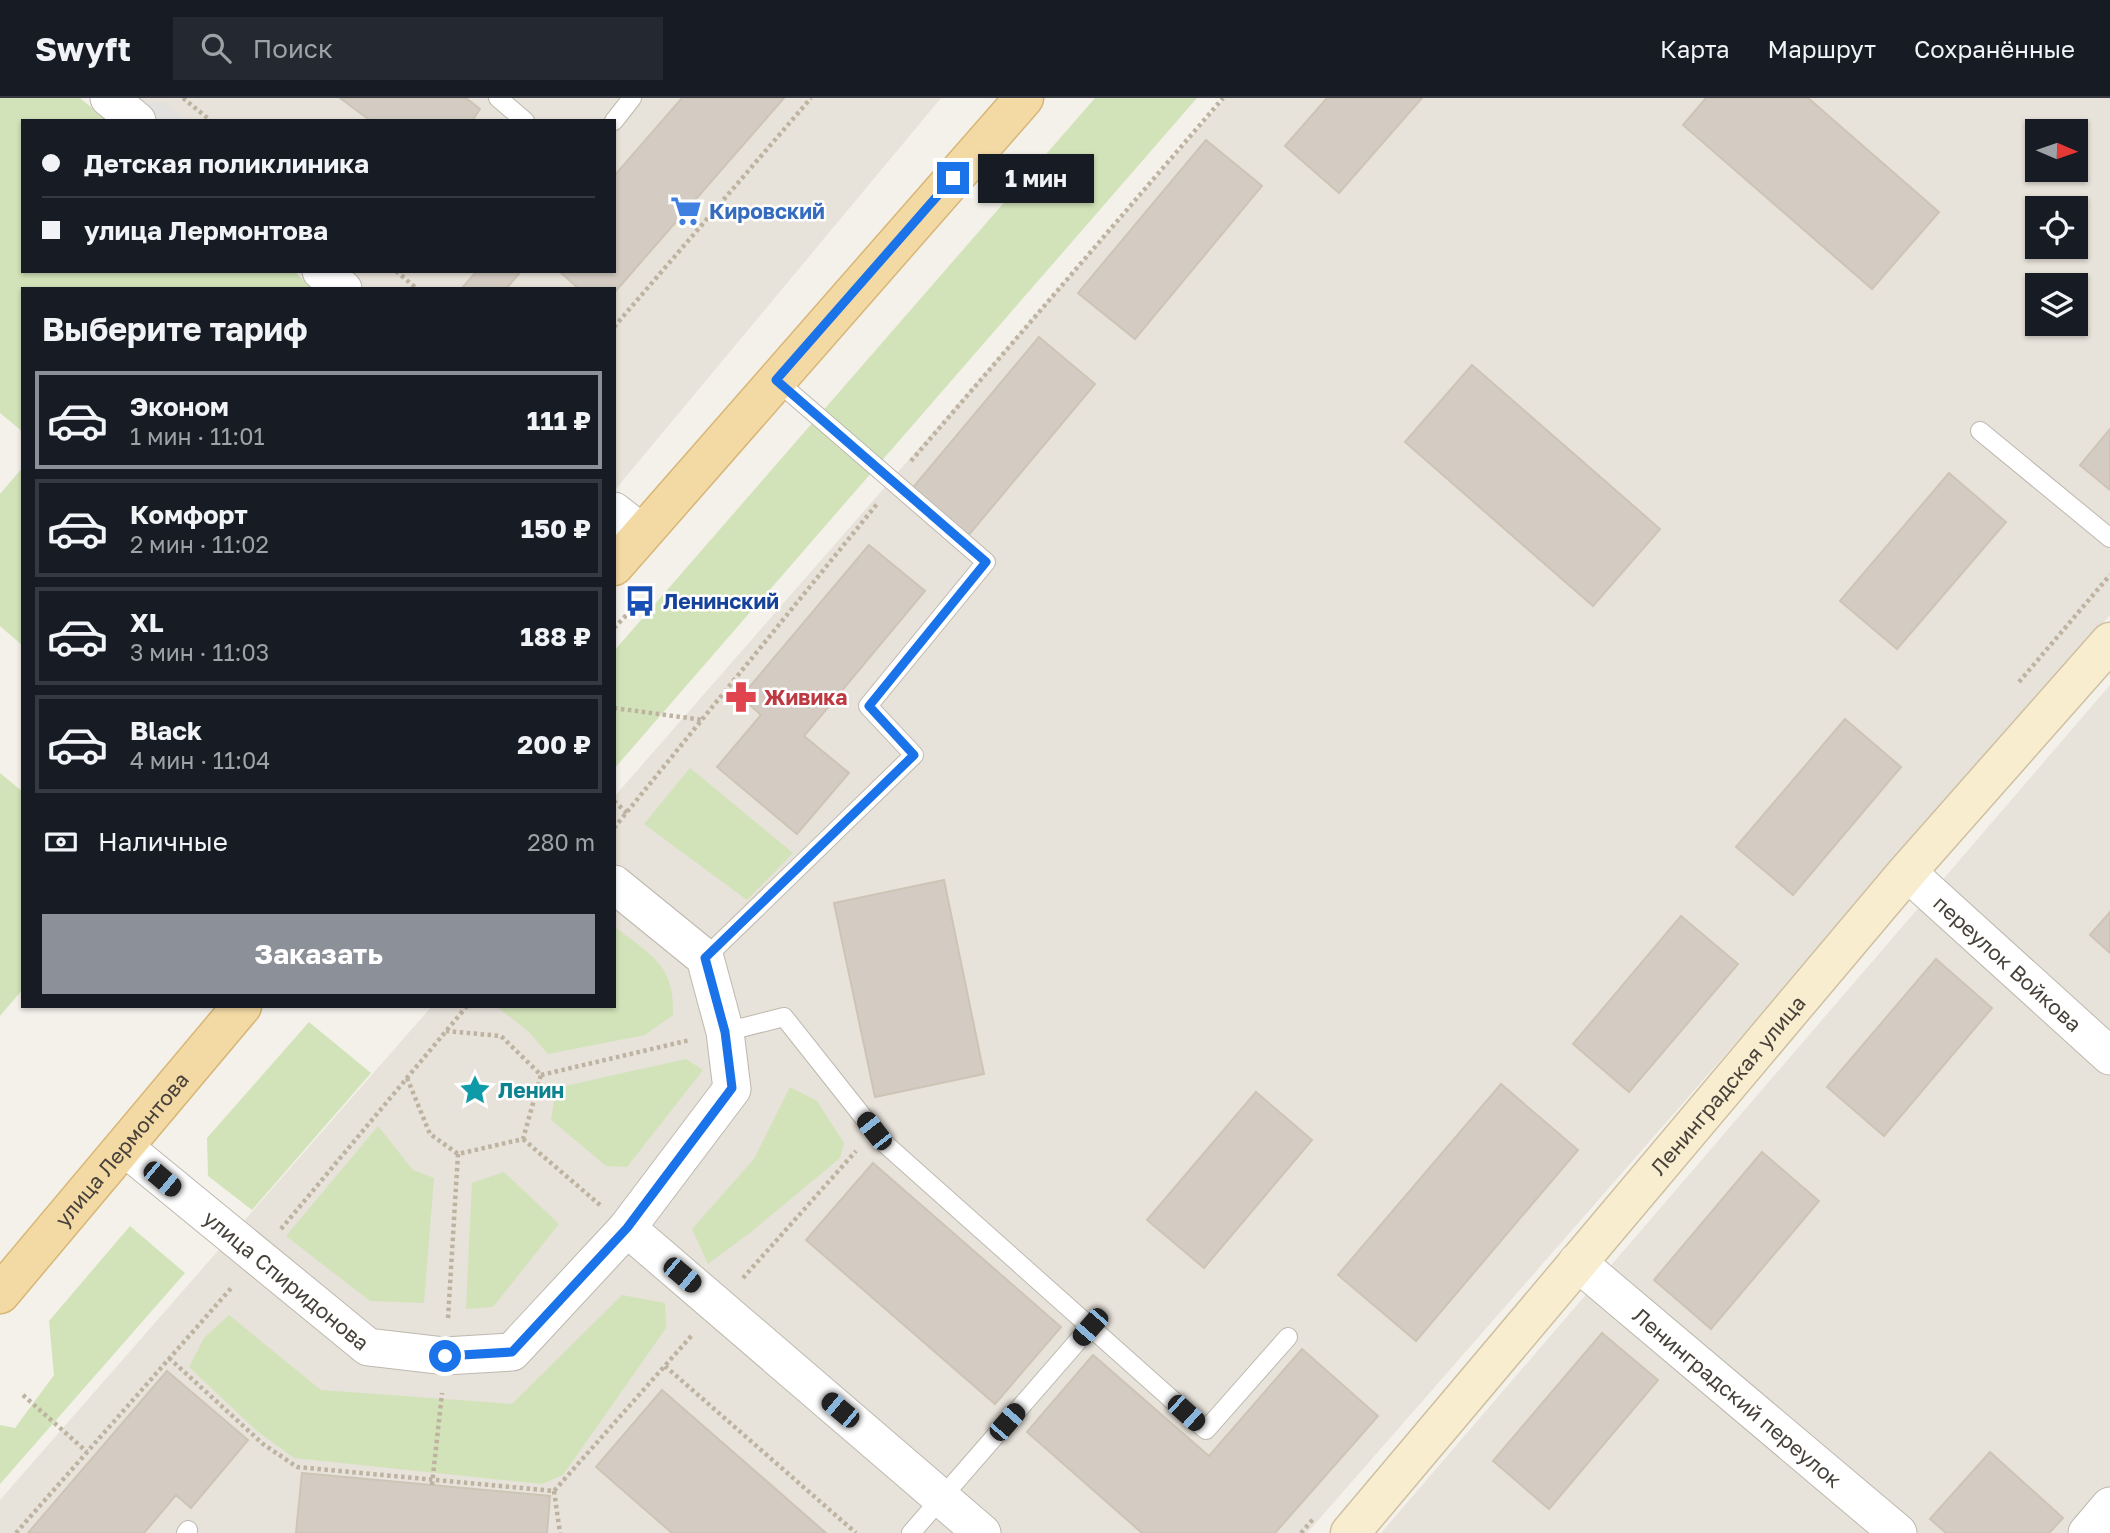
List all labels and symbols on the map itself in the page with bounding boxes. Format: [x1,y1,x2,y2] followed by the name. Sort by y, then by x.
[2025,119,2088,182] north arrow
[978,154,1093,202] callout: 1 мин
[937,162,969,194] route end
[669,194,703,228] supermarket icon: Кировский
[709,198,825,224] place label: Кировский
[623,584,657,618] bus stop icon: Ленинский
[663,588,779,614] place label: Ленинский
[724,680,758,714] pharmacy icon: Живика
[764,684,847,710] place label: Живика
[1928,890,2087,1037] street label: переулок Войкова
[1645,990,1811,1180] street label: Ленинградская улица
[49,1067,194,1232] street label: улица Лермонтова
[458,1073,492,1107] place icon: Ленин
[498,1077,564,1103] place label: Ленин
[853,1108,896,1154] car
[140,1157,185,1201] car
[198,1205,375,1356] street label: улица Спиридонова
[660,1253,705,1297] car
[1628,1302,1847,1493] street label: Ленинградский переулок
[1069,1304,1112,1350] car
[429,1340,461,1372] route start
[818,1388,863,1432] car
[1164,1391,1209,1435] car
[986,1399,1029,1445] car

